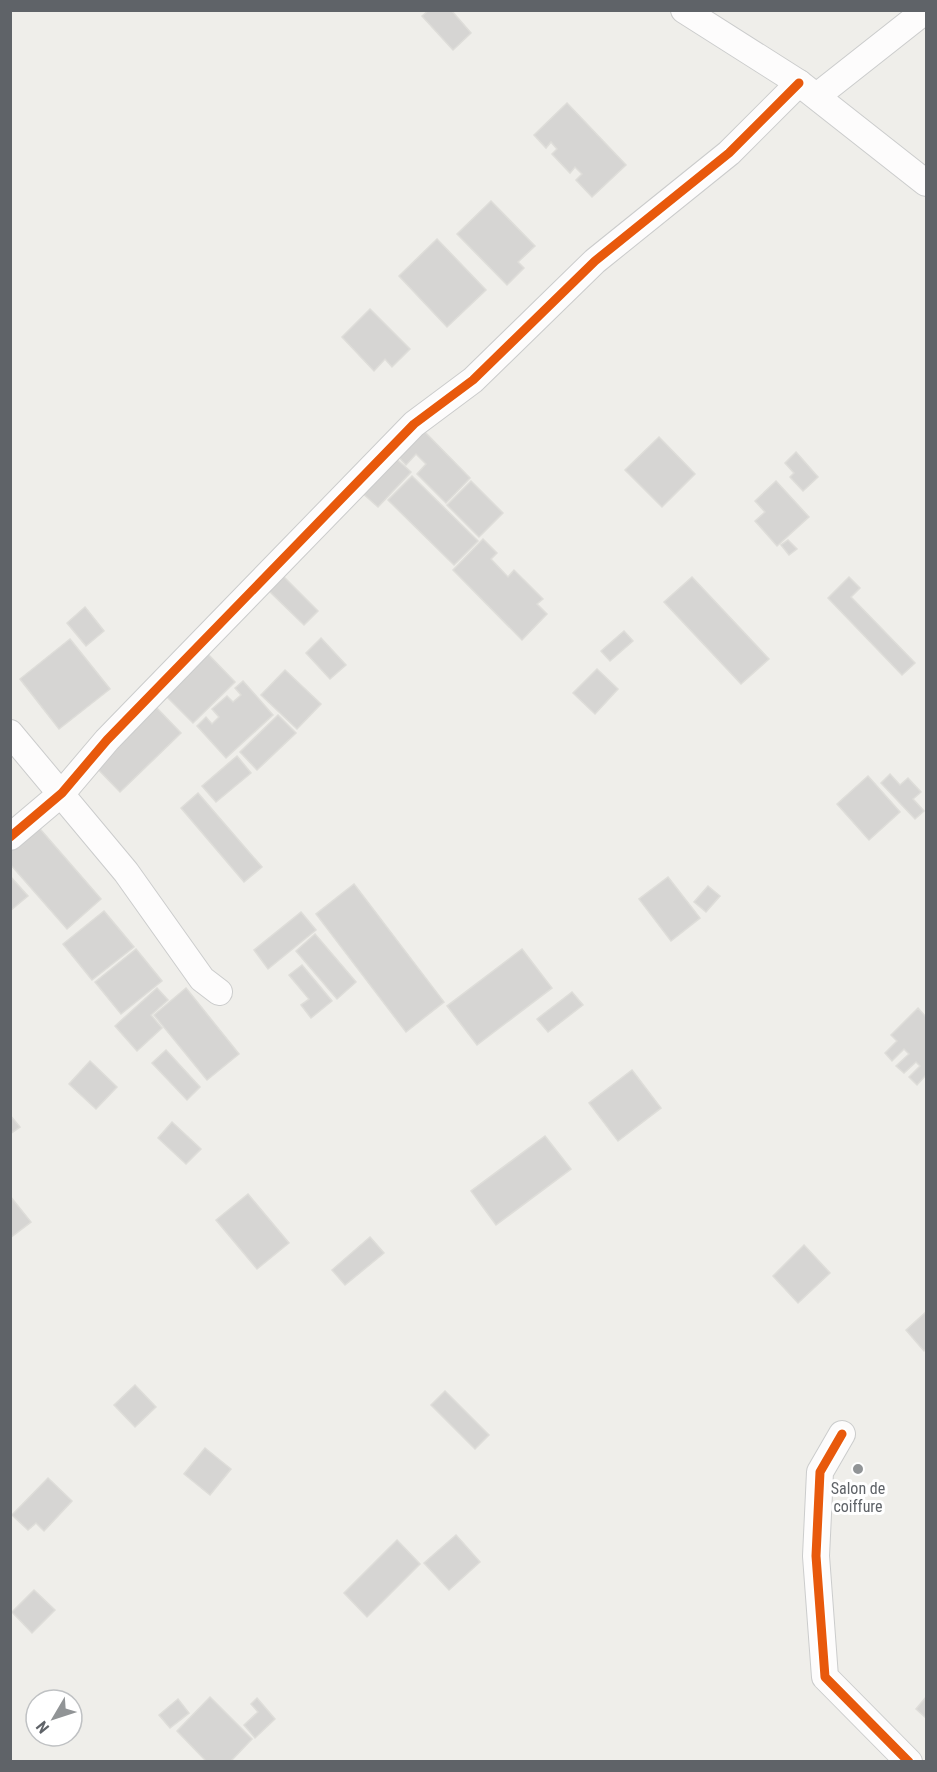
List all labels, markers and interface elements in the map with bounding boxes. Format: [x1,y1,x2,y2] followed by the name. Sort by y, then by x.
[851,1462,865,1476] marker: Salon de coiffure
[831,1479,885,1516] place label: Salon de coiffure
[24,1688,84,1748] north arrow
[32,1717,53,1737] text: N

